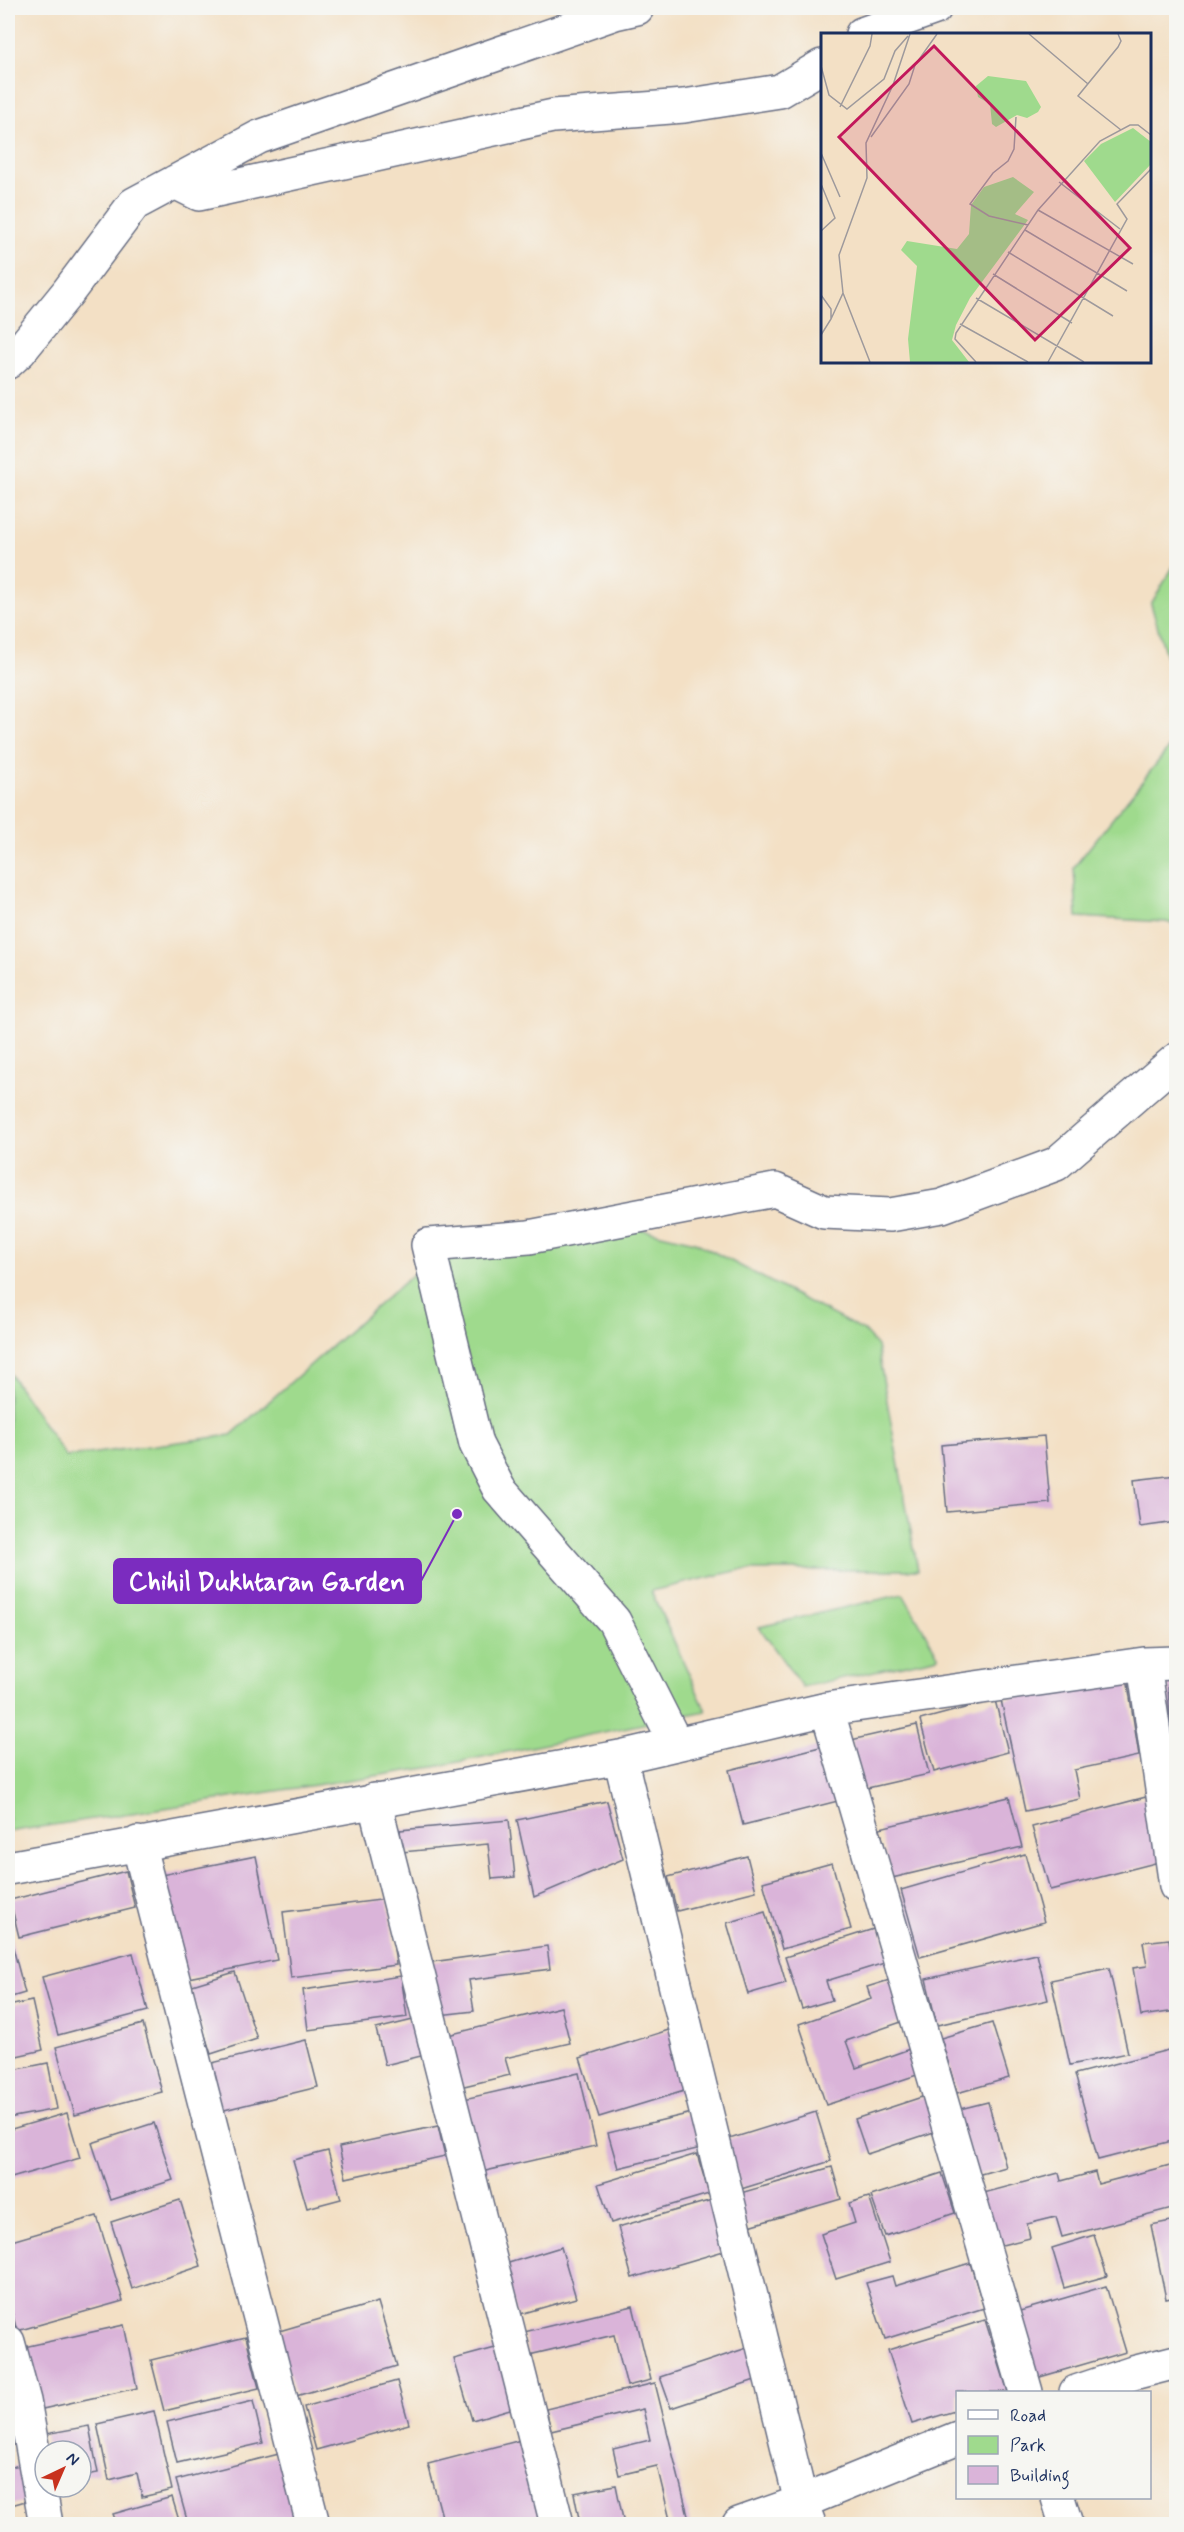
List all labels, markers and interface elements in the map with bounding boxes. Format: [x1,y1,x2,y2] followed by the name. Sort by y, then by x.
[821,33,1151,363] inset map
[114,1559,421,1603] callout: Chihil Dukhtaran Garden
[129,1566,405,1600] text: Chihil Dukhtaran Garden
[956,2391,1151,2499] legend
[1010,2404,1046,2428] text: Road
[1010,2434,1046,2458] text: Park
[33,2439,93,2499] north arrow
[61,2448,84,2471] text: N
[1010,2464,1070,2490] text: Building

